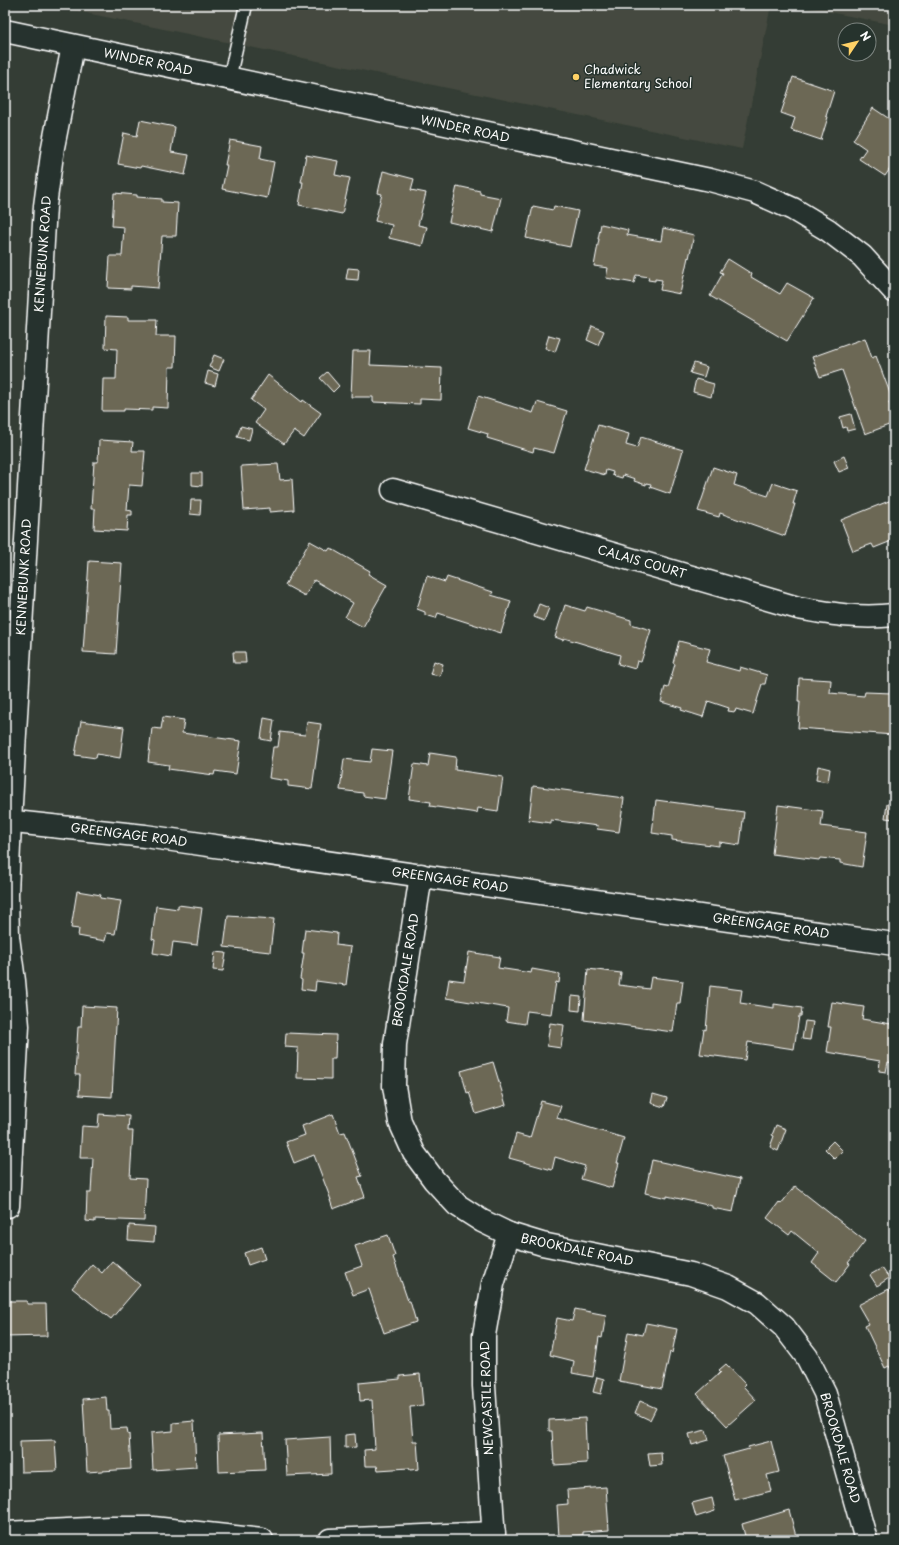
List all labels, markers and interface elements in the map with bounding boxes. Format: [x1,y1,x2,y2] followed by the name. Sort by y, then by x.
[837,22,877,62] north arrow
[856,28,875,45] text: N
[102,43,194,79] street label: WINDER ROAD
[584,60,692,92] place label: Chadwick Elementary School
[571,72,581,82] marker: Chadwick Elementary School
[419,110,511,146] street label: WINDER ROAD
[29,195,55,313] street label: KENNEBUNK ROAD
[11,518,35,636] street label: KENNEBUNK ROAD
[596,540,690,583] street label: CALAIS COURT
[70,818,188,850] street label: GREENGAGE ROAD
[391,862,510,896] street label: GREENGAGE ROAD
[712,908,831,942] street label: GREENGAGE ROAD
[387,912,423,1028] street label: BROOKDALE ROAD
[519,1228,635,1270] street label: BROOKDALE ROAD
[475,1340,497,1456] street label: NEWCASTLE ROAD
[817,1390,865,1505] street label: BROOKDALE ROAD

